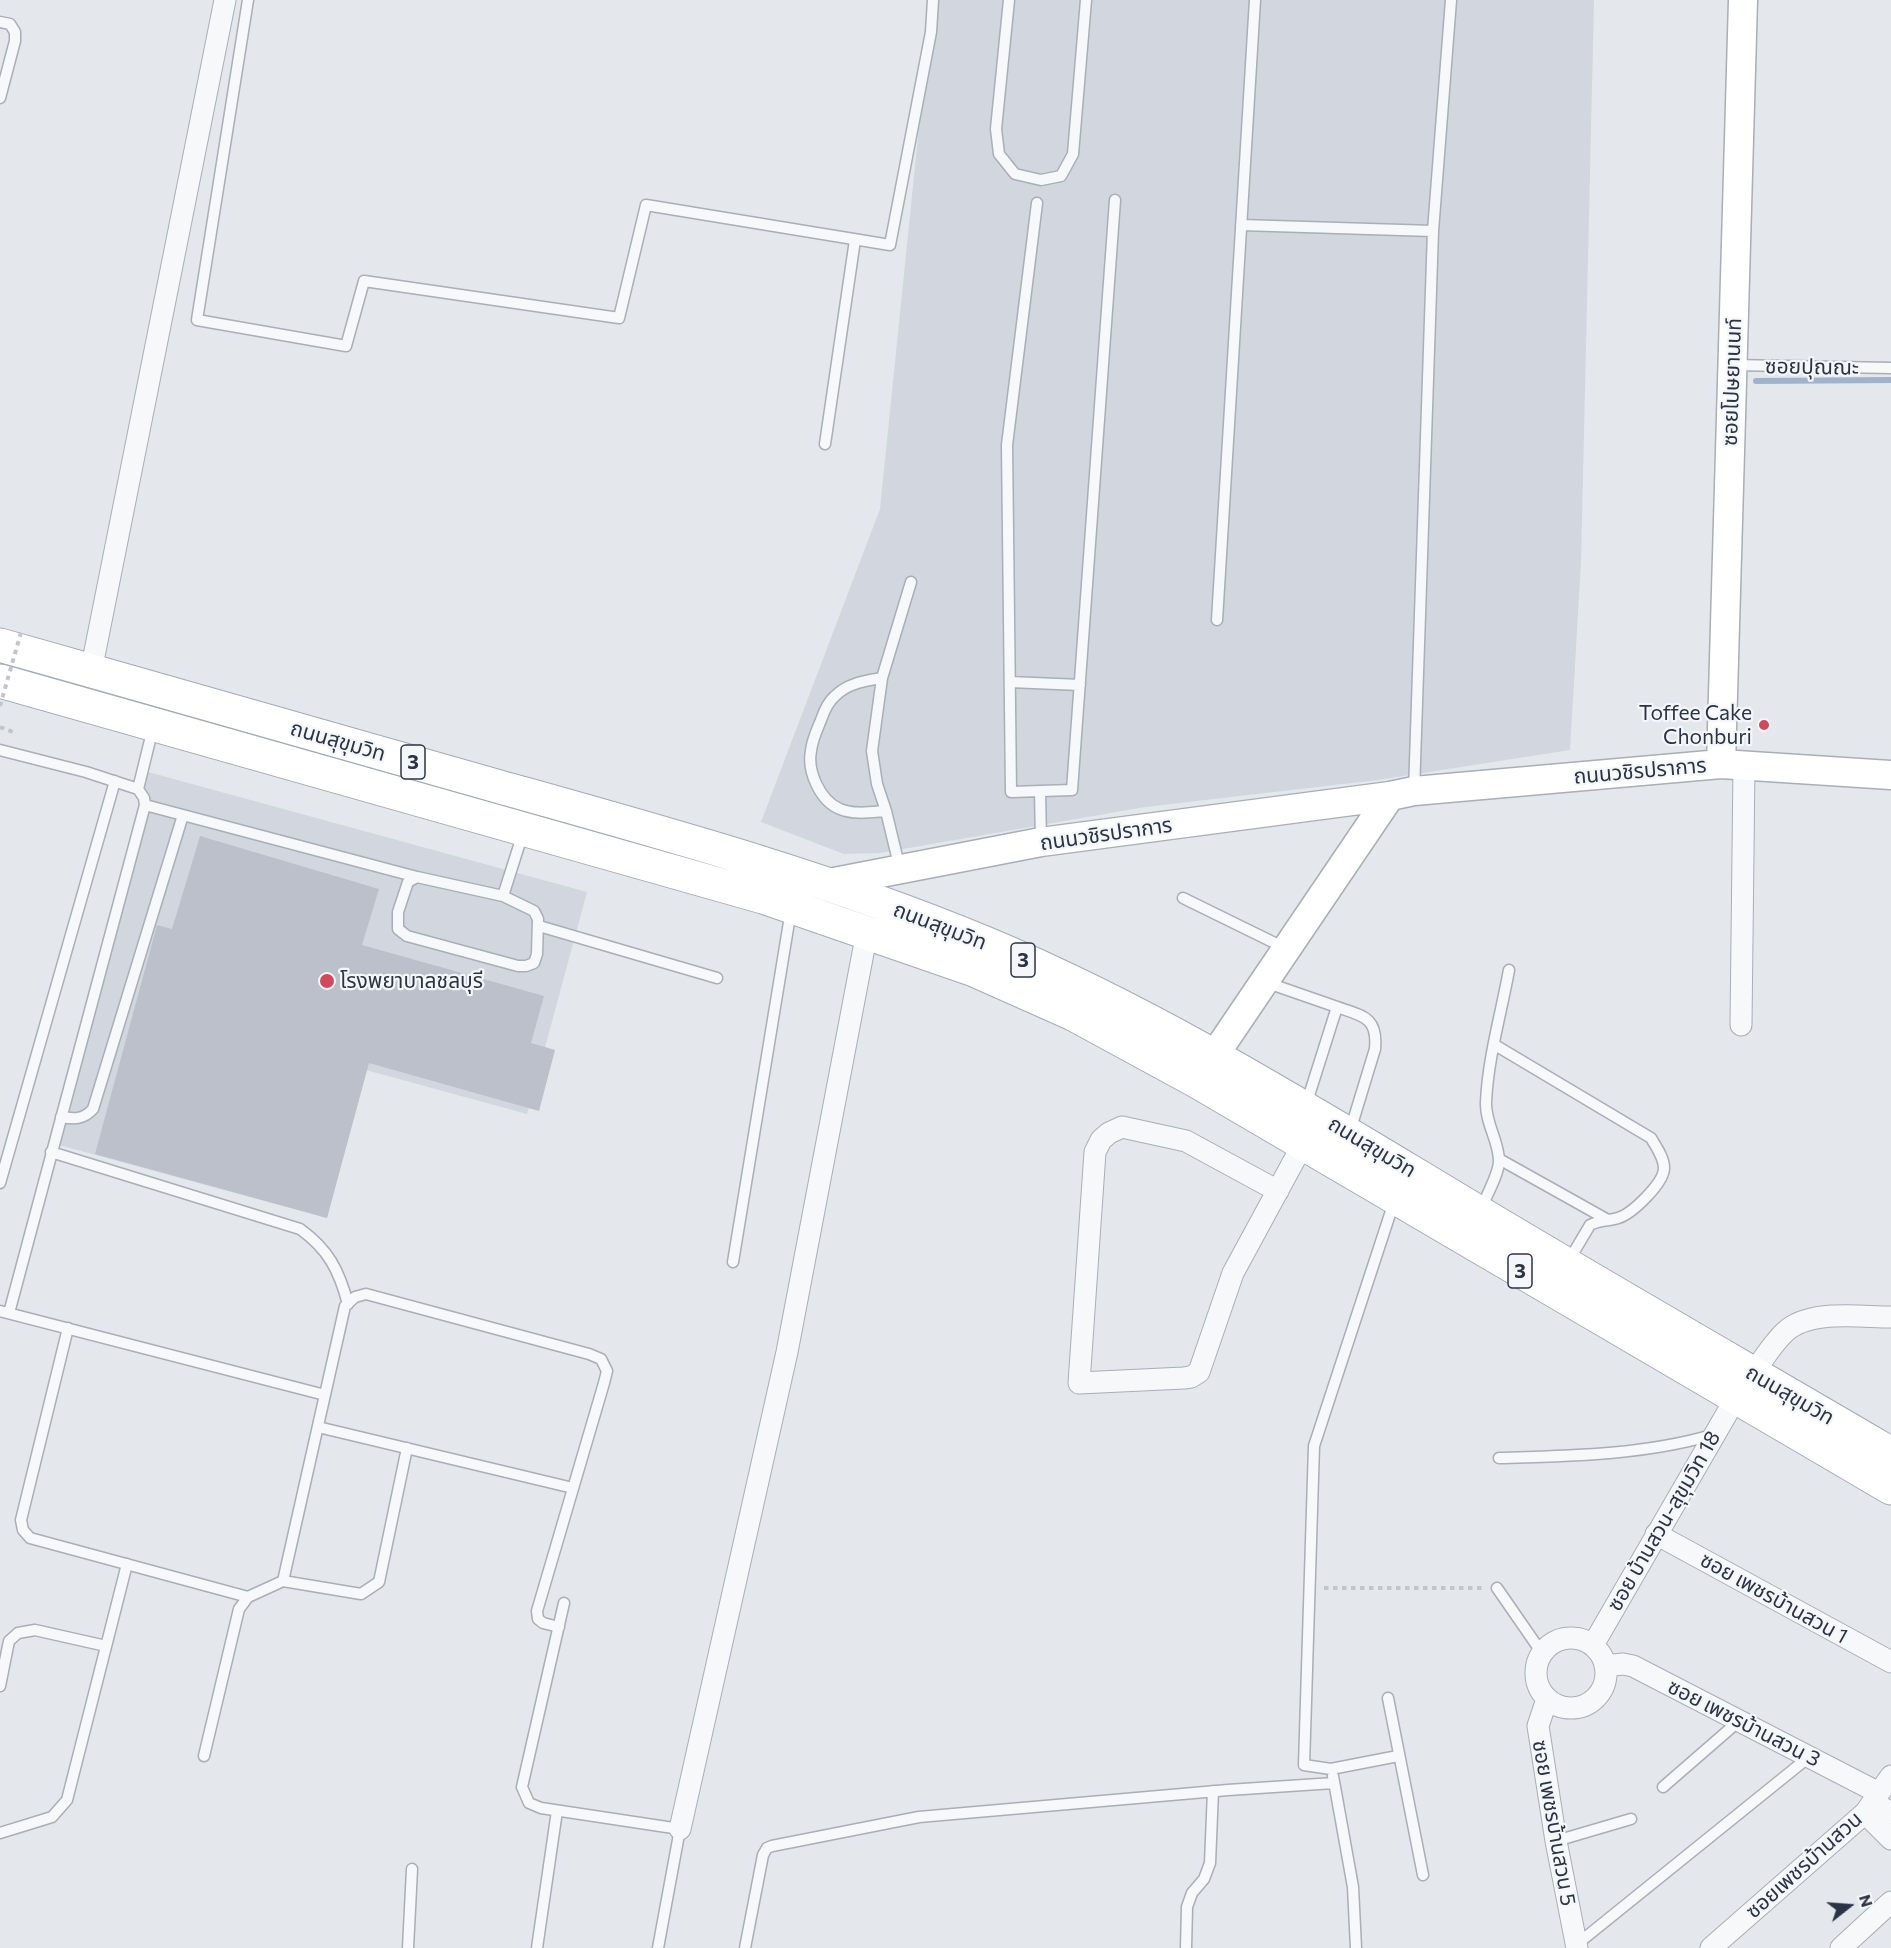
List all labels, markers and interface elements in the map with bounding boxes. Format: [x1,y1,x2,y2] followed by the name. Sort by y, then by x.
[1717,318,1747,446] street label: ซอยโปษยานนท์
[1765,354,1859,380] street label: ซอยปุณณะ
[1639,700,1752,750] place label: Toffee Cake Chonburi
[287,715,389,767] street label: ถนนสุขุมวิท
[1757,718,1771,732] marker: Toffee Cake Chonburi
[401,745,425,779] road number: 3
[1572,753,1708,789] street label: ถนนวชิรปราการ
[1038,812,1174,856] street label: ถนนวชิรปราการ
[890,897,990,955] street label: ถนนสุขุมวิท
[1011,943,1035,977] road number: 3
[340,968,483,994] place label: โรงพยาบาลชลบุรี
[318,972,336,990] marker: โรงพยาบาลชลบุรี
[1324,1111,1420,1183] street label: ถนนสุขุมวิท
[1508,1254,1532,1288] road number: 3
[1741,1360,1839,1430] street label: ถนนสุขุมวิท
[1602,1427,1726,1615] street label: ซอย บ้านสวน-สุขุมวิท 18
[1696,1547,1852,1649] street label: ซอย เพชรบ้านสวน 1
[1664,1674,1824,1772] street label: ซอย เพชรบ้านสวน 3
[1527,1738,1581,1908] street label: ซอย เพชรบ้านสวน 5
[1741,1806,1867,1924] street label: ซอยเพชรบ้านสวน
[1819,1876,1879,1936] north arrow
[1856,1892,1878,1909] text: N

